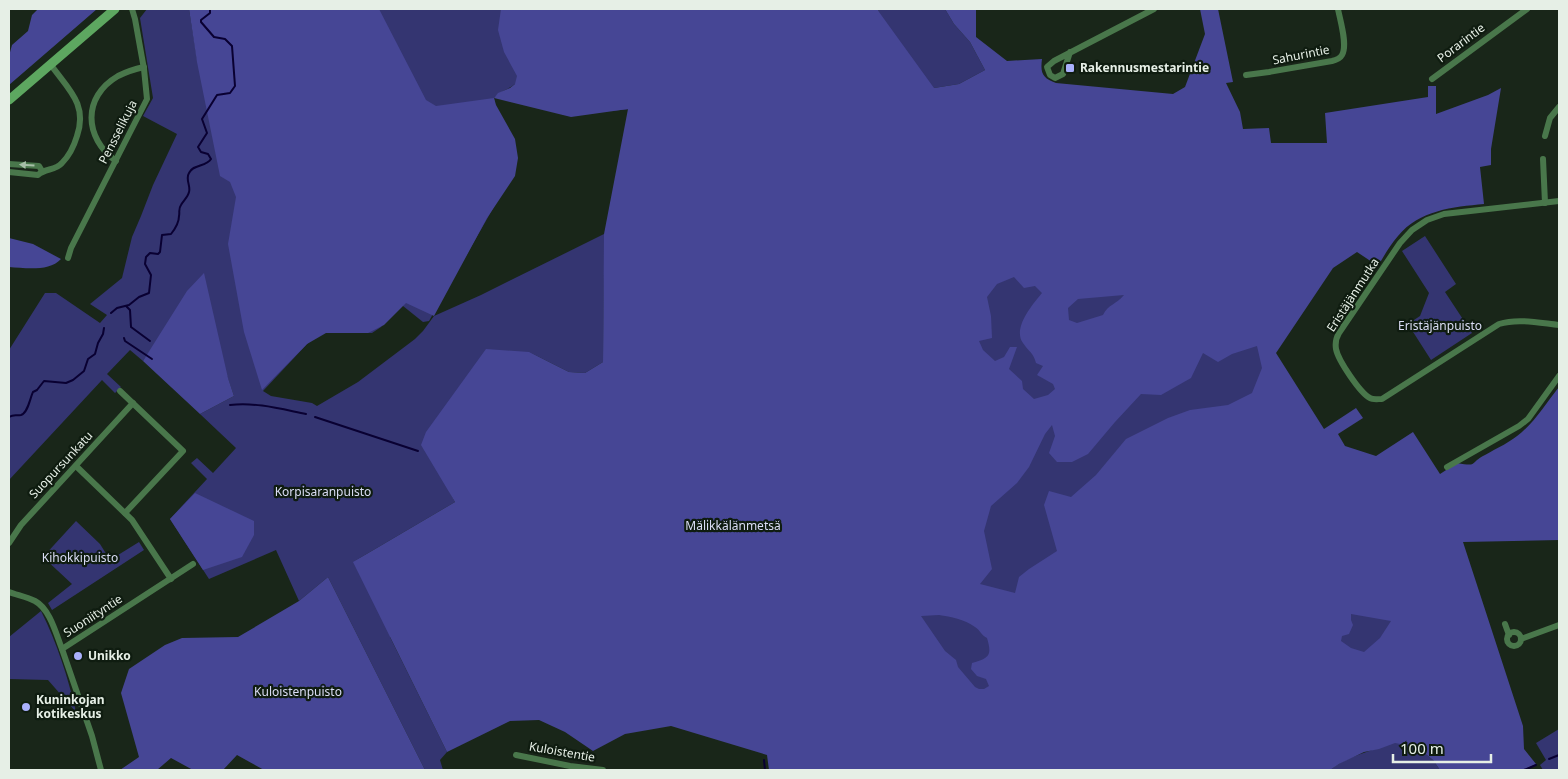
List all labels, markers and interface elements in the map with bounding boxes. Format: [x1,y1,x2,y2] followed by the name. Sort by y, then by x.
[1433,19,1488,66] street label: Porarintie
[1271,41,1331,68] street label: Sahurintie
[1080,59,1209,76] place label: Rakennusmestarintie
[1064,62,1076,74] marker: Rakennusmestarintie
[94,97,141,167] street label: Pensselikuja
[19,161,35,169] one-way arrow
[1322,255,1383,335] street label: Eristäjänmutka
[1398,317,1482,334] park label: Eristäjänpuisto
[25,427,96,502] street label: Suopursunkatu
[275,483,371,500] park label: Korpisaranpuisto
[685,517,781,534] park label: Mälikkälänmetsä
[42,549,118,566] park label: Kihokkipuisto
[60,590,126,641] street label: Suoniityntie
[88,647,131,664] place label: Unikko
[72,650,84,662] marker: Unikko
[254,683,342,700] park label: Kuloistenpuisto
[36,691,104,722] place label: Kuninkojan kotikeskus
[20,701,32,713] marker: Kuninkojan kotikeskus
[1393,732,1490,764] scale bar
[528,737,597,766] street label: Kuloistentie
[1400,738,1444,758] text: 100 m

